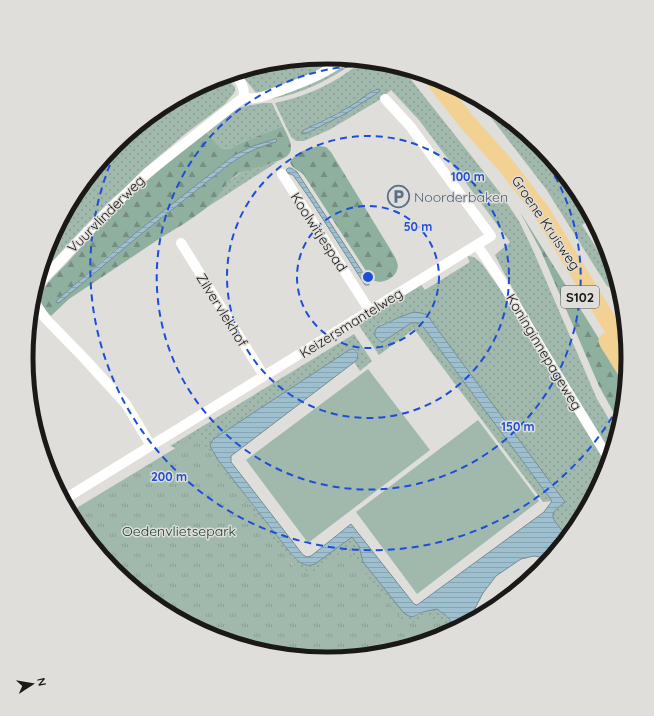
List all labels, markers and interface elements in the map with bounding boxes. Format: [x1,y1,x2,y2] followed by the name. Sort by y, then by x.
[451,169,485,184] text: 100 m
[63,171,149,257] street label: Vuurvlinderweg
[508,172,584,274] street label: Groene Kruisweg
[385,184,411,210] parking icon: Noorderbaken
[414,188,508,206] place label: Noorderbaken
[287,189,351,275] street label: Koolwitjespad
[404,219,432,234] text: 50 m
[192,270,252,350] street label: Zilvervlekhof
[361,270,375,284] centre of rings
[296,284,406,362] street label: Keizersmantelweg
[561,286,599,308] road number: S102
[502,290,586,414] street label: Koninginnepageweg
[501,419,535,434] text: 150 m
[151,469,187,484] text: 200 m
[122,522,236,540] park label: Oedenvlietsepark
[12,664,52,704] north arrow
[34,677,49,687] text: N

